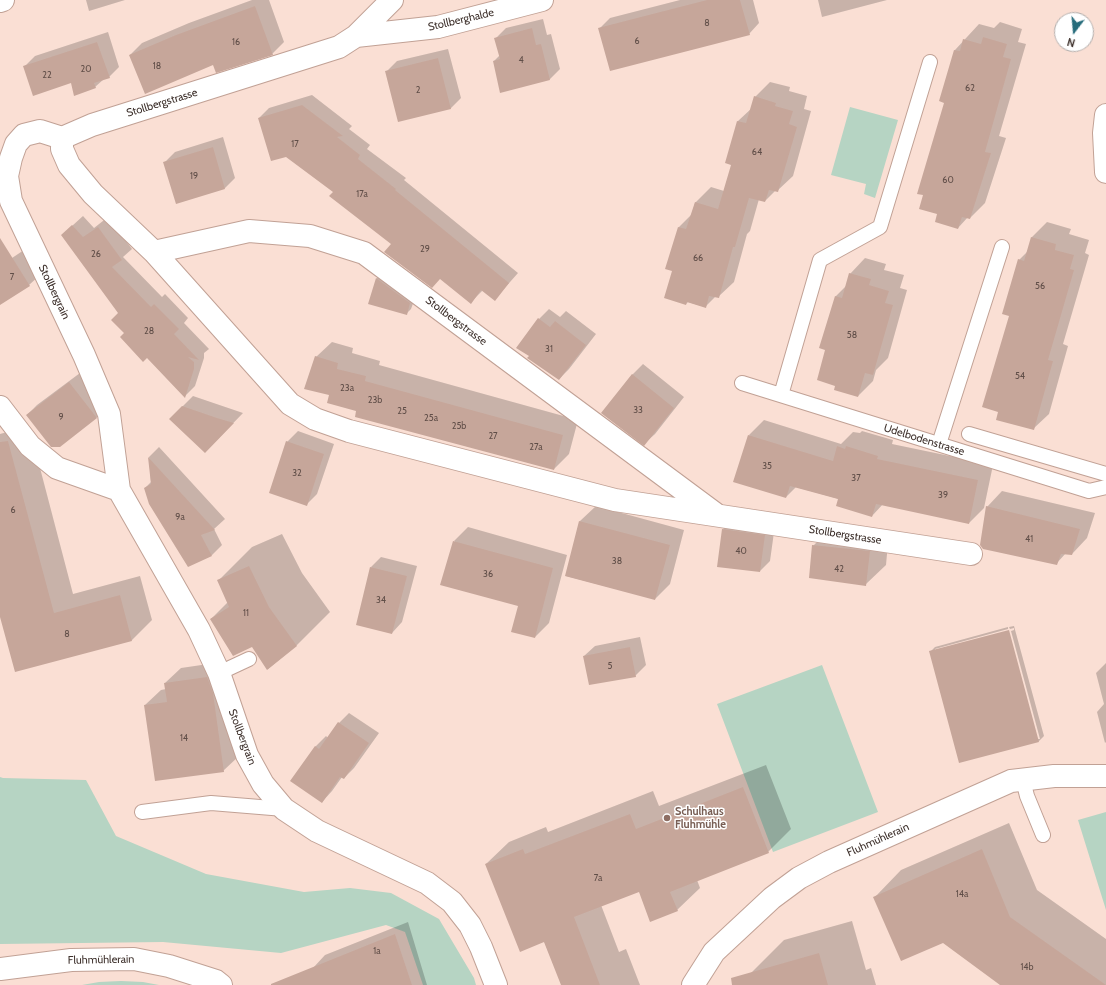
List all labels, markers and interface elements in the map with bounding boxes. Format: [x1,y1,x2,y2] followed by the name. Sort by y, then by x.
[427,6,495,34] street label: Stollberghalde
[1054,12,1094,52] north arrow
[704,18,710,28] house number: 8
[1065,35,1077,50] text: N
[634,36,640,46] house number: 6
[232,37,240,47] house number: 16
[518,55,524,65] house number: 4
[153,61,161,71] house number: 18
[81,64,91,74] house number: 20
[42,70,52,80] house number: 22
[965,83,975,93] house number: 62
[416,85,420,95] house number: 2
[125,86,199,120] street label: Stollbergstrasse
[291,139,299,149] house number: 17
[752,147,762,157] house number: 64
[190,171,198,181] house number: 19
[942,175,954,185] house number: 60
[356,189,368,199] house number: 17a
[420,244,430,254] house number: 29
[91,249,101,259] house number: 26
[693,253,703,263] house number: 66
[36,262,72,322] street label: Stollbergrain
[10,272,14,282] house number: 7
[1035,281,1045,291] house number: 56
[423,294,489,348] street label: Stollbergstrasse
[144,326,154,336] house number: 28
[847,330,857,340] house number: 58
[545,344,553,354] house number: 31
[1015,371,1025,381] house number: 54
[340,383,354,393] house number: 23a
[368,395,382,405] house number: 23b
[633,405,643,415] house number: 33
[397,406,407,416] house number: 25
[58,412,64,422] house number: 9
[424,413,438,423] house number: 25a
[452,421,466,431] house number: 25b
[882,421,966,459] street label: Udelbodenstrasse
[488,431,498,441] house number: 27
[529,442,543,452] house number: 27a
[762,461,772,471] house number: 35
[292,468,302,478] house number: 32
[851,473,861,483] house number: 37
[938,490,948,500] house number: 39
[10,505,16,515] house number: 6
[175,512,185,522] house number: 9a
[808,523,882,547] street label: Stollbergstrasse
[1025,534,1033,544] house number: 41
[735,546,747,556] house number: 40
[612,556,622,566] house number: 38
[834,564,844,574] house number: 42
[483,569,493,579] house number: 36
[376,595,386,605] house number: 34
[243,608,249,618] house number: 11
[64,629,70,639] house number: 8
[608,661,612,671] house number: 5
[225,707,259,767] street label: Stollbergrain
[180,733,188,743] house number: 14
[675,805,726,831] place label: Schulhaus Fluhmühle
[662,813,672,823] marker: Schulhaus Fluhmühle
[845,820,911,860] street label: Fluhmühlerain
[594,873,602,883] house number: 7a
[956,889,968,899] house number: 14a
[373,946,381,956] house number: 1a
[67,953,135,967] street label: Fluhmühlerain
[1020,962,1034,972] house number: 14b

